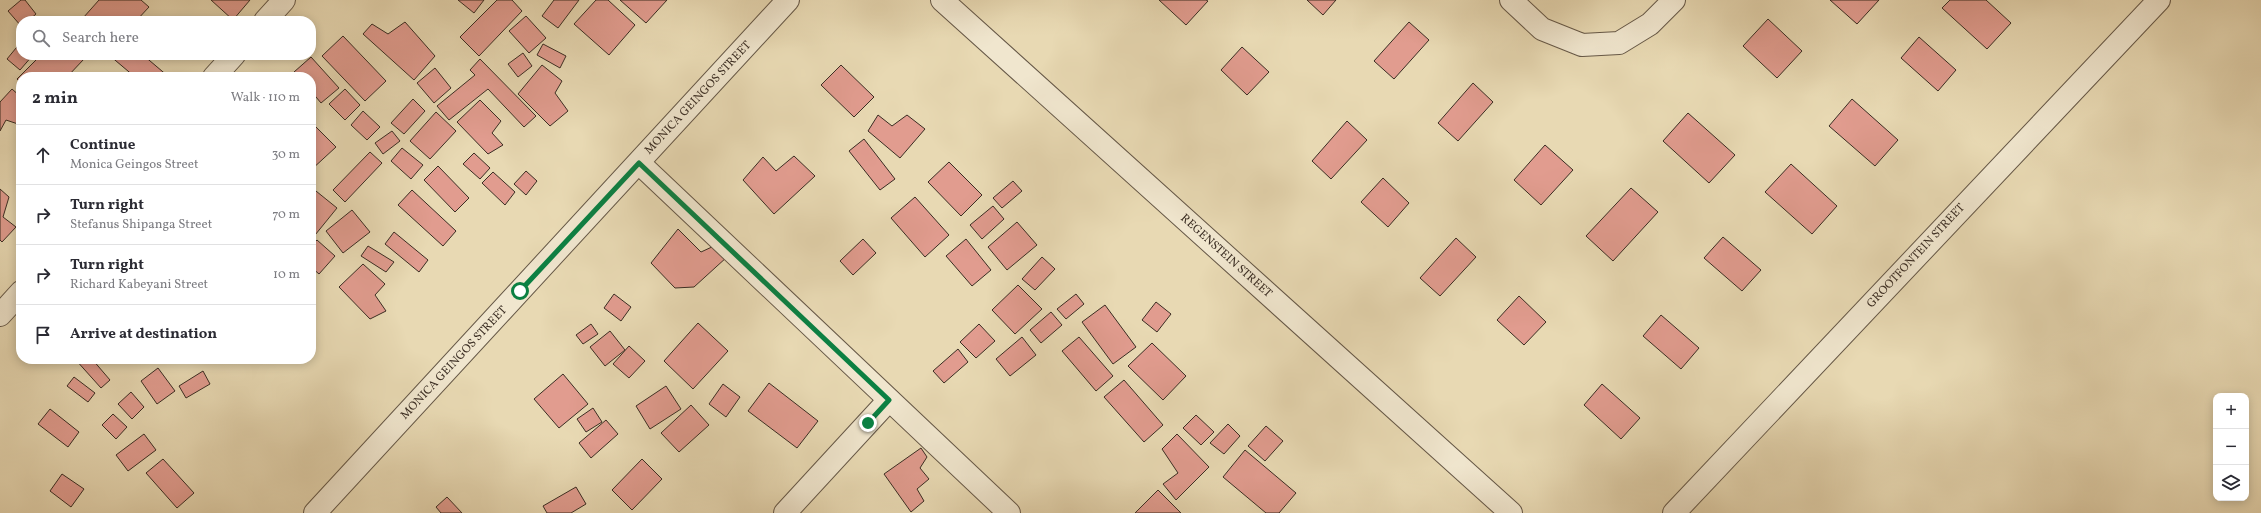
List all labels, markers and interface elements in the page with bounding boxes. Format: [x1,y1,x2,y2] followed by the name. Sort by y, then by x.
[16,16,316,60] search box
[30,27,52,49] icon: search
[62,28,139,49] text: Search here
[641,38,755,158] street label: MONICA GEINGOS STREET
[32,87,78,110] text: 2 min
[231,89,300,107] text: Walk · 110 m
[70,135,135,156] text: Continue
[32,144,54,166] icon: ahead
[272,146,300,164] text: 30 m
[70,156,198,174] text: Monica Geingos Street
[70,195,144,216] text: Turn right
[1863,200,1969,312] street label: GROOTFONTEIN STREET
[32,204,54,226] icon: right
[272,206,300,224] text: 70 m
[1177,211,1275,301] street label: REGENSTEIN STREET
[70,216,212,234] text: Stefanus Shipanga Street
[70,255,144,276] text: Turn right
[32,264,54,286] icon: right
[273,266,300,284] text: 10 m
[70,276,208,294] text: Richard Kabeyani Street
[511,282,529,300] route start
[397,303,511,423] street label: MONICA GEINGOS STREET
[32,324,54,346] icon: arrive
[70,324,217,345] text: Arrive at destination
[2213,393,2249,501] map controls
[2213,393,2249,429] button: +
[859,414,877,432] route end
[2213,429,2249,465] button: −
[2213,465,2249,501] button: layers

